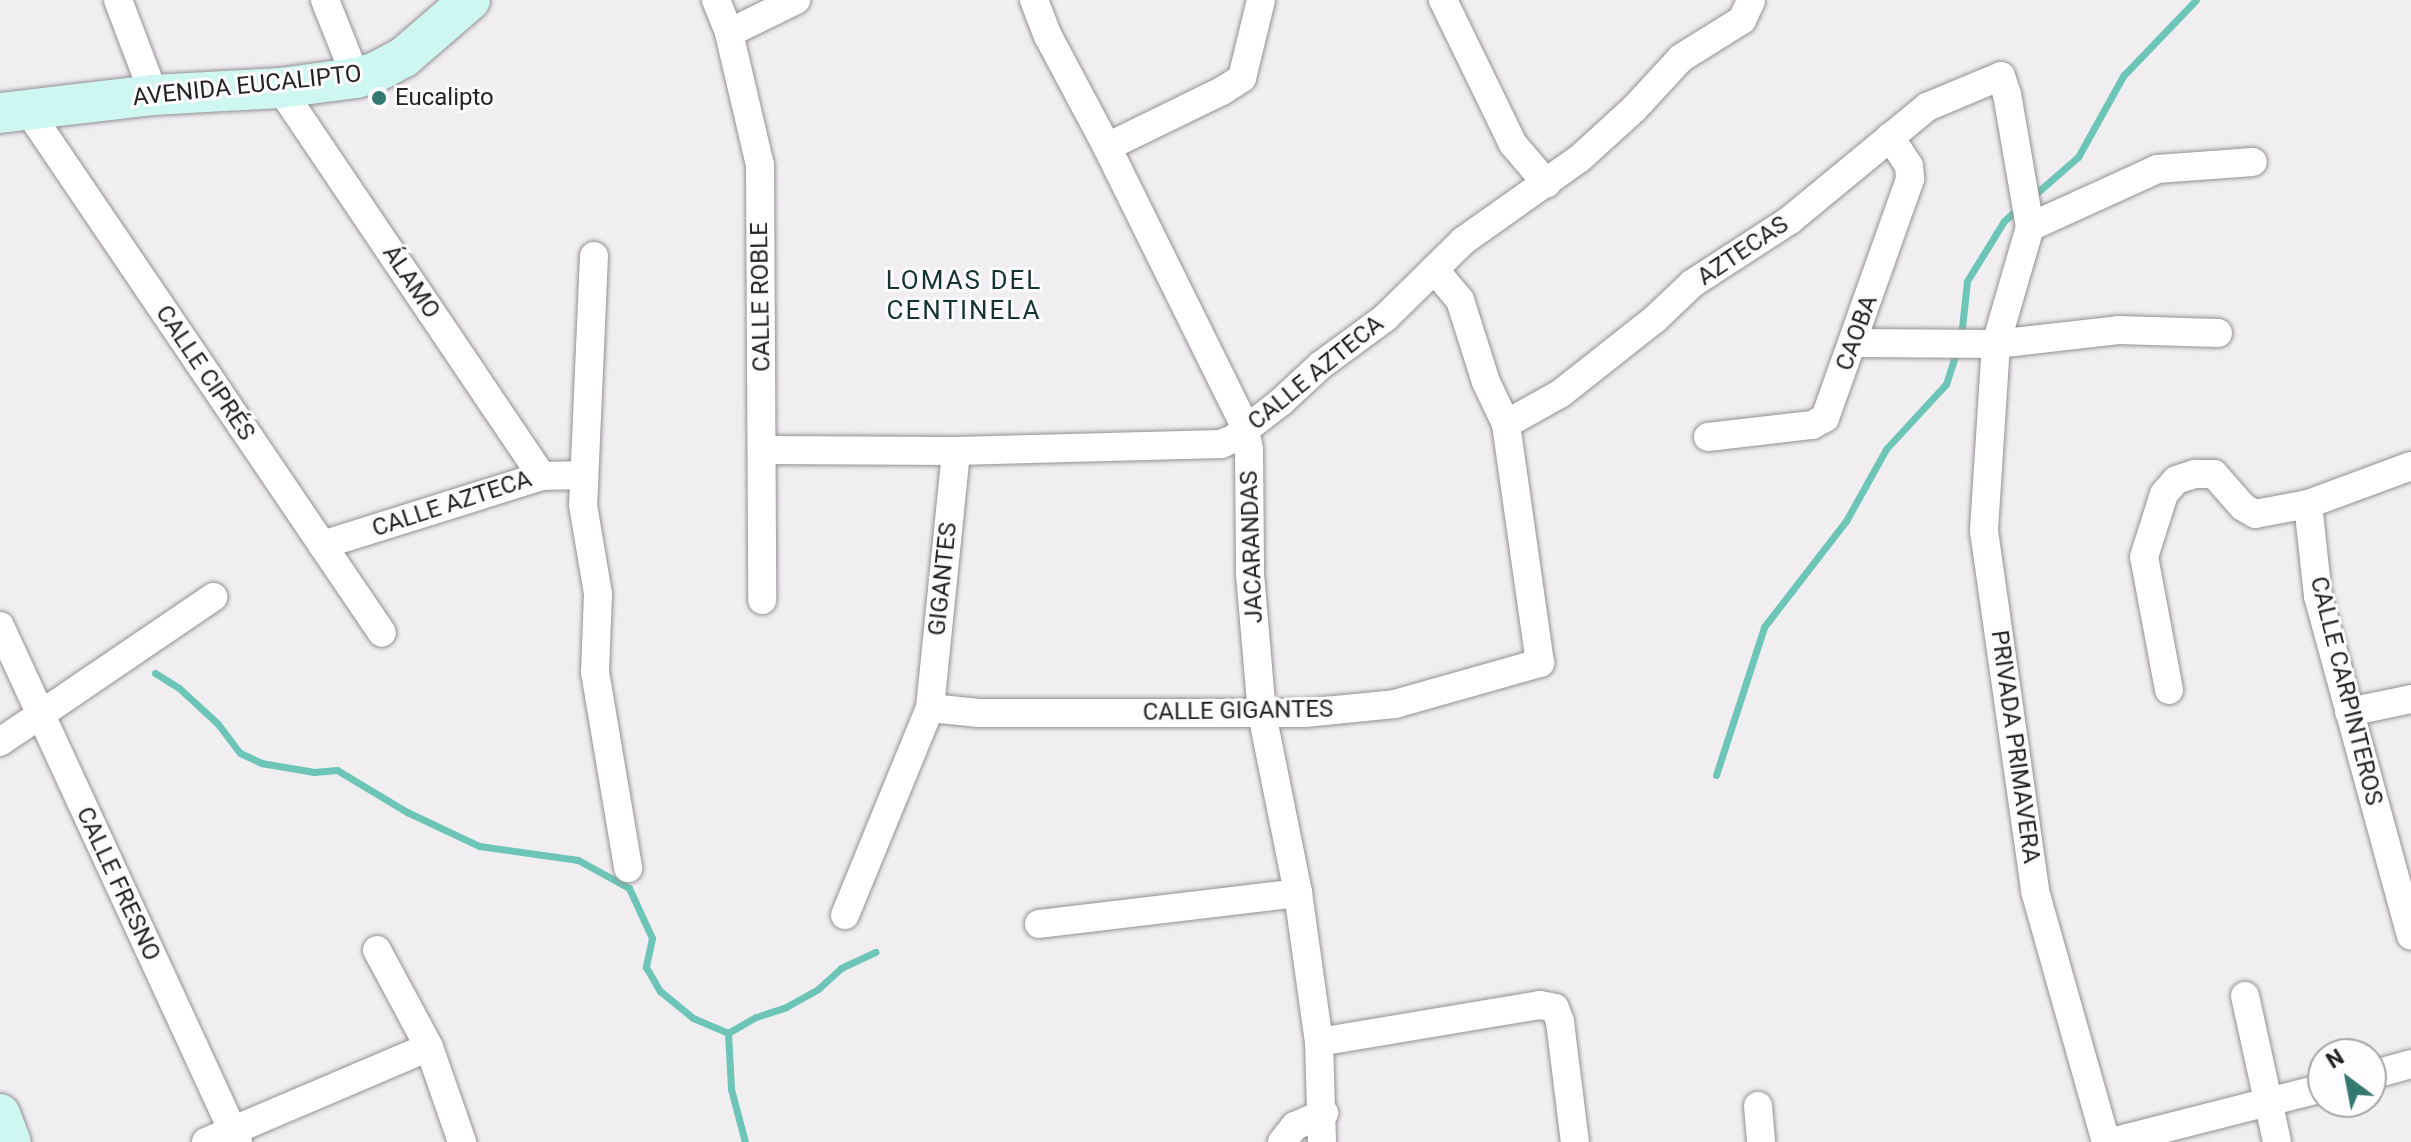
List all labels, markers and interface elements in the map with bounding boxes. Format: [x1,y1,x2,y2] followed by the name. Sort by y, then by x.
[131,60,363,112] street label: AVENIDA EUCALIPTO
[395,84,494,112] place label: Eucalipto
[370,89,388,107] marker: Eucalipto
[1692,210,1794,292] street label: AZTECAS
[745,222,777,372] street label: CALLE ROBLE
[376,240,446,324] street label: ÁLAMO
[886,265,1042,326] district label: LOMAS DEL CENTINELA
[1830,291,1884,375] street label: CAOBA
[149,300,261,446] street label: CALLE CIPRÉS
[1242,310,1390,436] street label: CALLE AZTECA
[369,465,535,543] street label: CALLE AZTECA
[1235,470,1269,624] street label: JACARANDAS
[923,521,963,637] street label: GIGANTES
[2304,574,2388,808] street label: CALLE CARPINTEROS
[1984,629,2046,865] street label: PRIVADA PRIMAVERA
[1142,695,1334,727] street label: CALLE GIGANTES
[70,803,166,965] street label: CALLE FRESNO
[2307,1038,2387,1118] north arrow
[2322,1044,2348,1074] text: N

